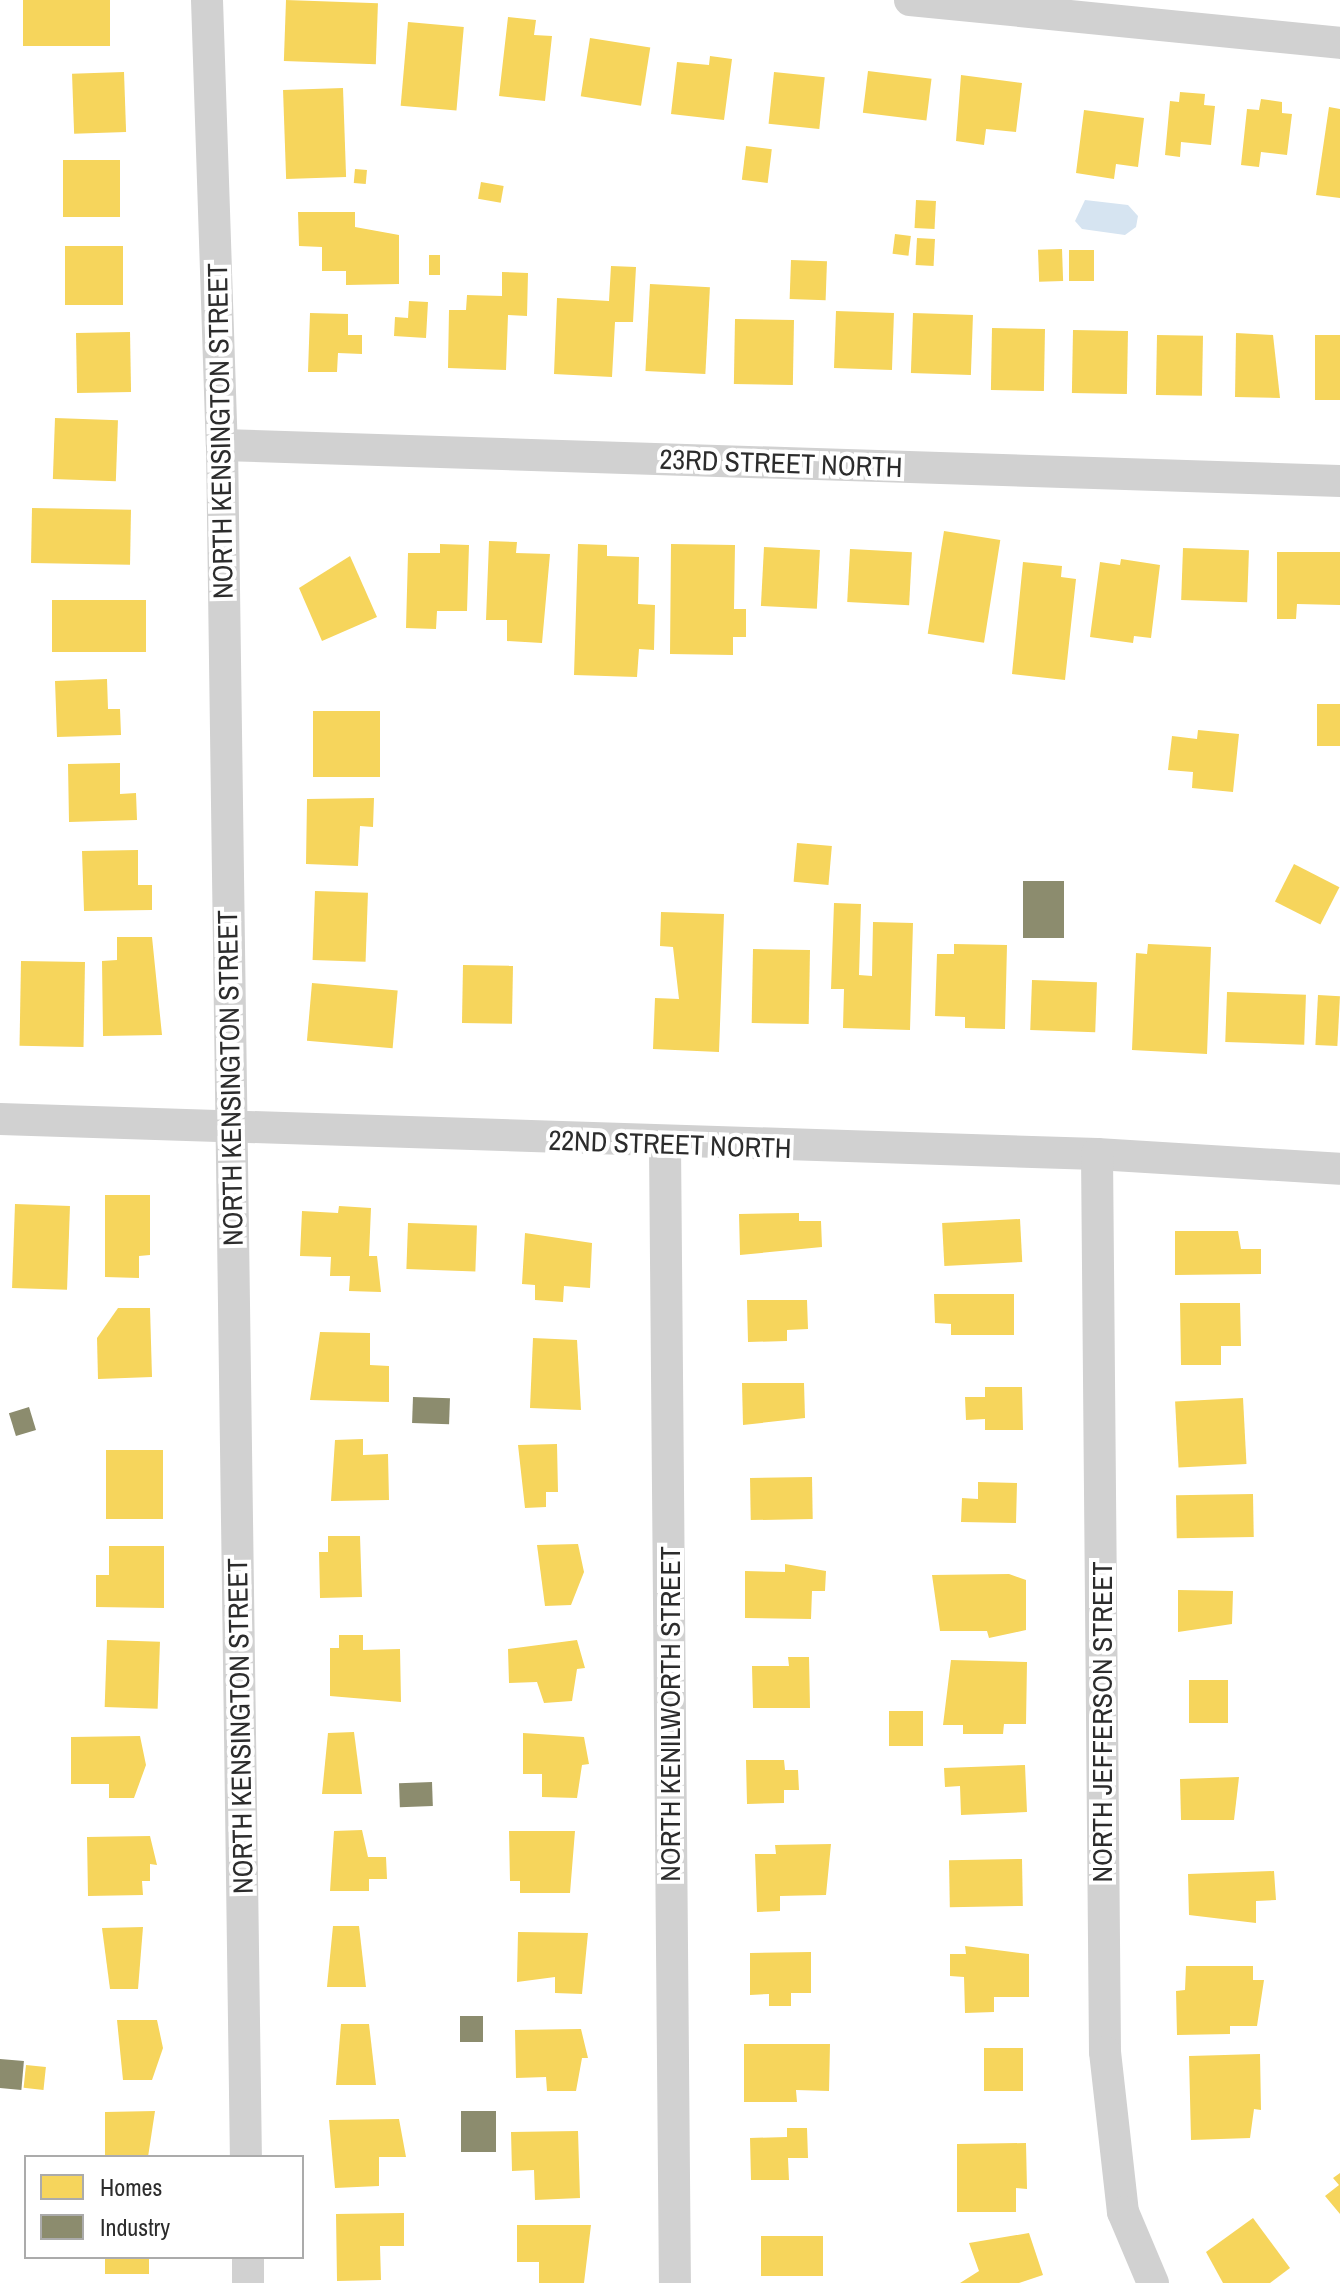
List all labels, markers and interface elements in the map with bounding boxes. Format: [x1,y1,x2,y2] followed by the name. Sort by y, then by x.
[200,263,240,599] street label: NORTH KENSINGTON STREET
[659,442,903,484] street label: 23RD STREET NORTH
[210,910,250,1246] street label: NORTH KENSINGTON STREET
[548,1123,792,1165] street label: 22ND STREET NORTH
[653,1546,687,1882] street label: NORTH KENILWORTH STREET
[220,1558,260,1894] street label: NORTH KENSINGTON STREET
[1085,1561,1119,1883] street label: NORTH JEFFERSON STREET
[24,2155,304,2259] legend
[100,2171,162,2203] text: Homes
[100,2211,170,2243] text: Industry

